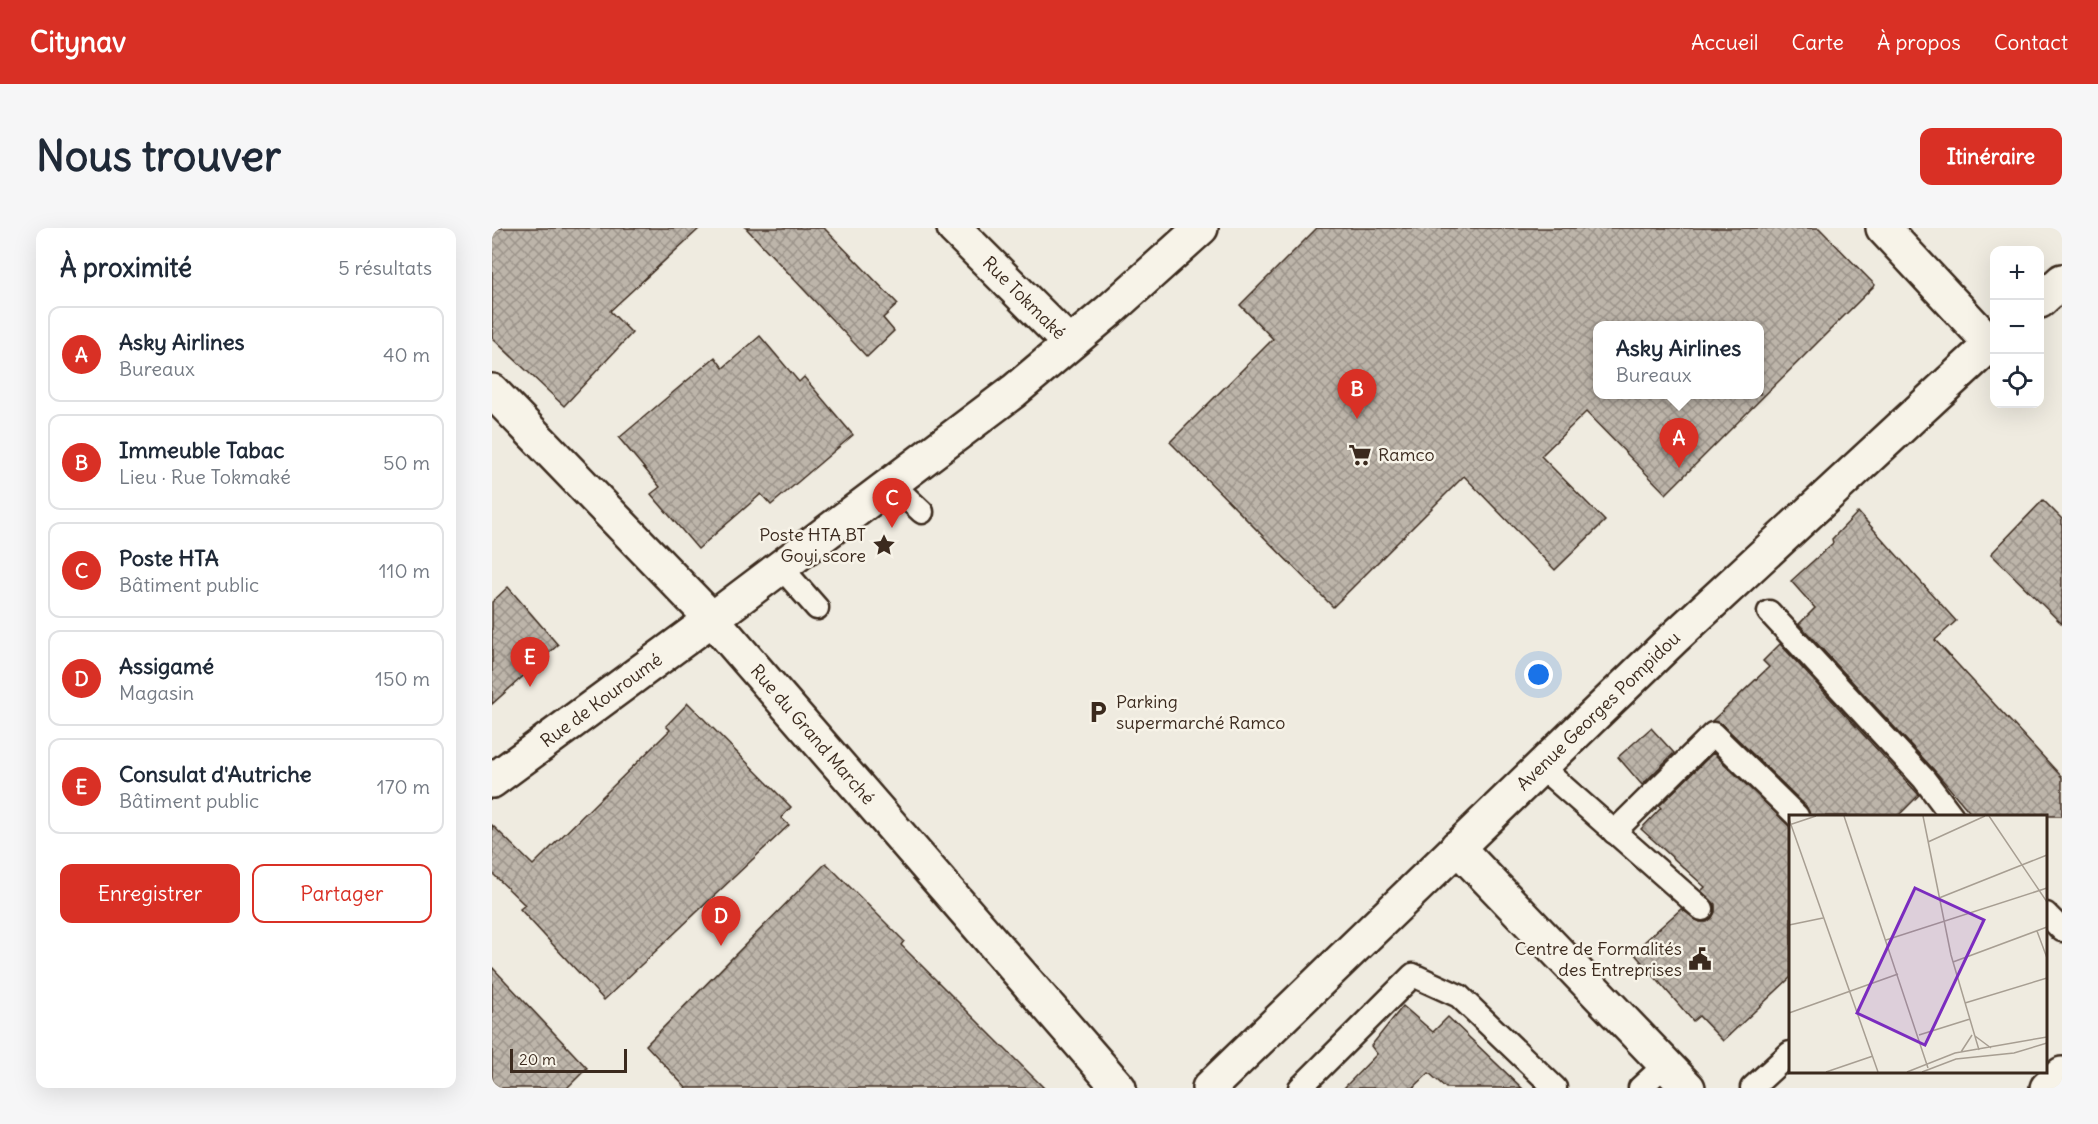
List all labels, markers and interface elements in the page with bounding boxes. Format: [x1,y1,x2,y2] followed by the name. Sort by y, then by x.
[30,24,126,60] text: Citynav
[1691,29,1759,56] text: Accueil
[1792,29,1844,56] text: Carte
[1877,29,1961,56] text: À propos
[1994,29,2068,56] text: Contact
[1920,128,2062,185] button: Itinéraire
[36,130,281,182] text: Nous trouver
[1990,246,2044,408] map controls
[1990,246,2044,300] button: +
[60,251,192,284] text: À proximité
[978,251,1071,344] street label: Rue Tokmaké
[338,255,432,280] text: 5 résultats
[1990,300,2044,354] button: −
[1593,321,1764,399] popup
[119,328,245,356] text: Asky Airlines
[1616,334,1741,362] text: Asky Airlines
[75,342,88,367] text: A
[383,342,430,367] text: 40 m
[1990,354,2044,408] button: locate
[119,356,195,381] text: Bureaux
[1616,362,1692,387] text: Bureaux
[1338,370,1376,419] pin: B
[1660,418,1698,468] pin: A
[119,436,284,464] text: Immeuble Tabac
[1347,442,1373,468] supermarket icon: Ramco
[1378,443,1435,466] place label: Ramco
[75,450,88,475] text: B
[383,450,430,475] text: 50 m
[119,464,291,489] text: Lieu · Rue Tokmaké
[872,478,912,528] pin: C
[759,523,866,567] place label: Poste HTA BT Goyi score
[871,532,897,558] place icon: Poste HTA BT Goyi score
[119,544,219,572] text: Poste HTA
[75,558,88,583] text: C
[379,558,430,583] text: 110 m
[119,572,259,597] text: Bâtiment public
[1512,626,1685,795] street label: Avenue Georges Pompidou
[510,638,549,687] pin: E
[536,648,666,752] street label: Rue de Kouroumé
[119,652,214,680] text: Assigamé
[746,660,880,809] street label: Rue du Grand Marché
[1524,660,1553,689] your location
[74,666,89,691] text: D
[375,666,430,691] text: 150 m
[119,680,194,705] text: Magasin
[1116,690,1285,734] place label: Parking supermarché Ramco
[1085,699,1111,725] parking icon: Parking supermarché Ramco
[119,760,312,788] text: Consulat d'Autriche
[76,774,87,799] text: E
[377,774,430,799] text: 170 m
[119,788,259,813] text: Bâtiment public
[1789,815,2047,1073] inset map
[60,864,240,923] button: Enregistrer
[252,864,432,923] button: Partager
[702,896,740,946] pin: D
[1515,937,1682,981] place label: Centre de Formalités des Entreprises
[1687,946,1713,972] public building icon: Centre de Formalités des Entreprises
[510,1046,627,1074] scale bar
[519,1049,556,1069] text: 20 m

